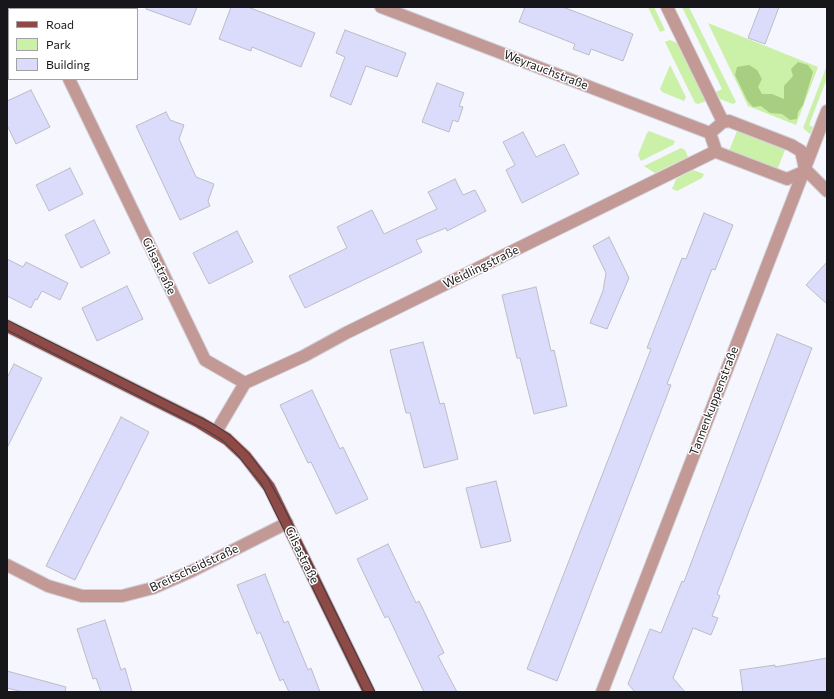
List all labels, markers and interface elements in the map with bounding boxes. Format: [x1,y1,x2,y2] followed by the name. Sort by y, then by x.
[8,8,138,80] legend
[46,17,74,31] text: Road
[46,37,71,51] text: Park
[502,47,590,93] street label: Weyrauchstraße
[46,57,90,71] text: Building
[139,235,179,297] street label: Gilsastraße
[441,243,521,291] street label: Weidlingstraße
[687,345,741,457] street label: Tannenkuppenstraße
[282,524,322,586] street label: Gilsastraße
[147,541,241,595] street label: Breitscheidstraße

